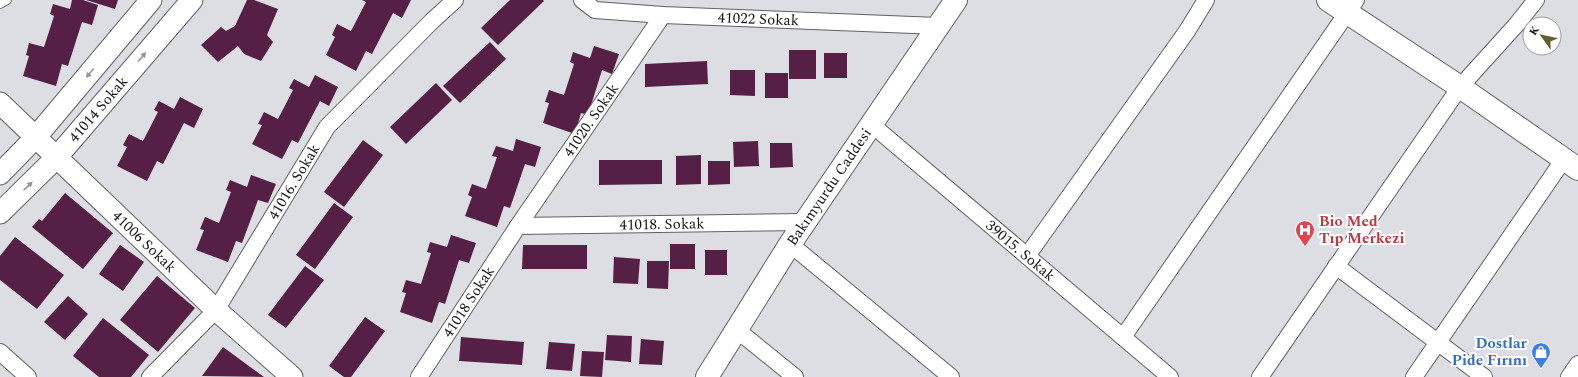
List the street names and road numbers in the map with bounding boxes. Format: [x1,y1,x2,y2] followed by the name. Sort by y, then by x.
[717,6,800,32] street label: 41022 Sokak
[63,71,134,148] street label: 41014 Sokak
[558,79,625,162] street label: 41020. Sokak
[781,123,878,251] street label: Bakımyurdu Caddesi
[262,140,326,224] street label: 41016. Sokak
[107,205,181,278] street label: 41006 Sokak
[619,212,705,237] street label: 41018. Sokak
[980,215,1060,287] street label: 39015. Sokak
[437,262,501,342] street label: 41018 Sokak

